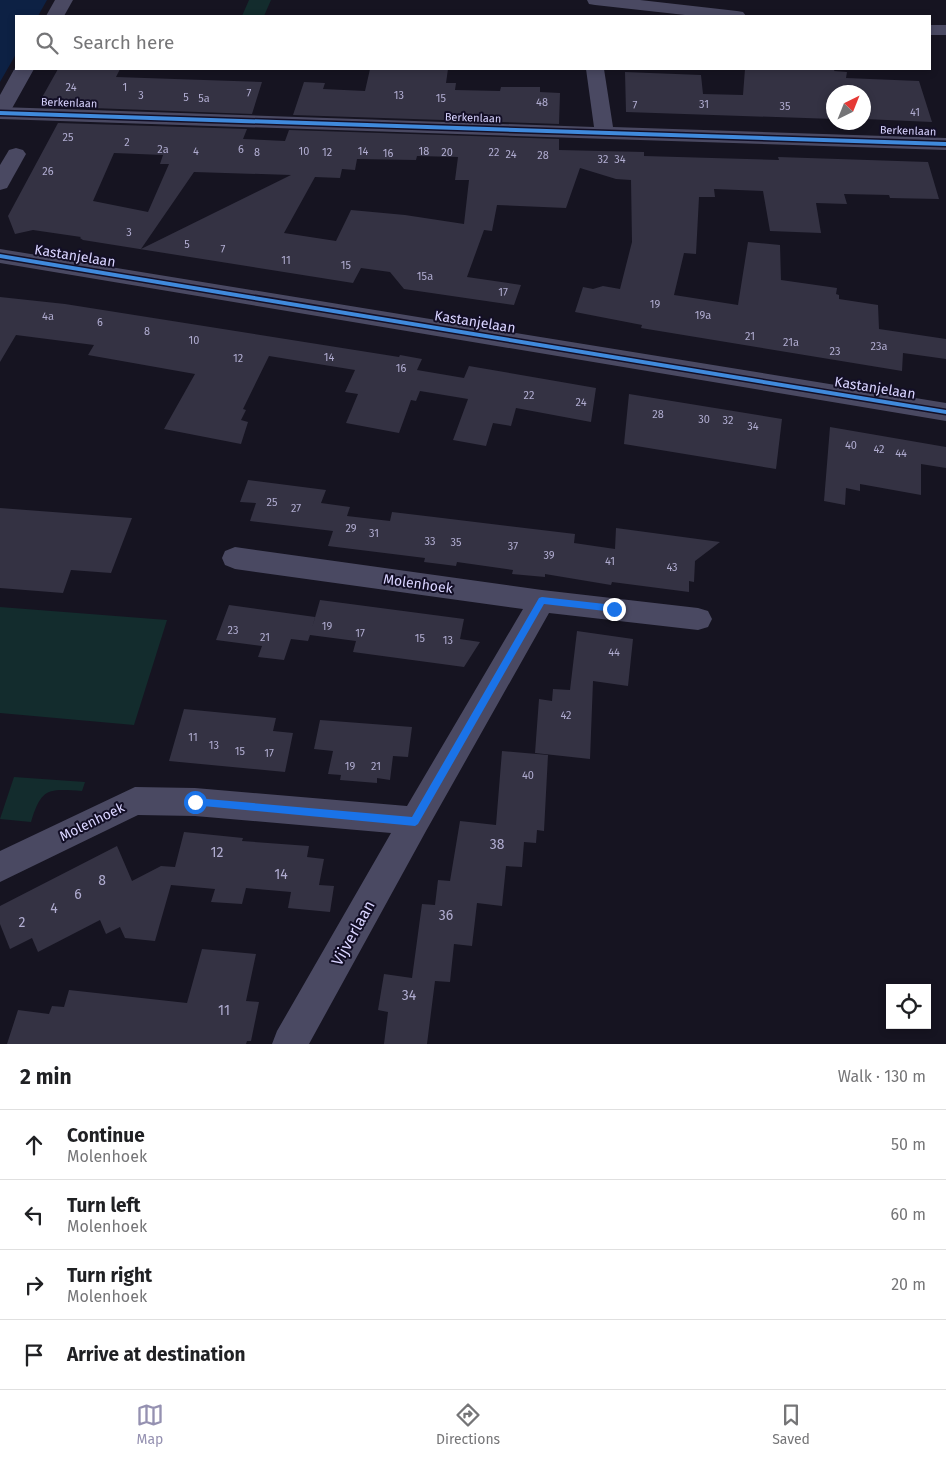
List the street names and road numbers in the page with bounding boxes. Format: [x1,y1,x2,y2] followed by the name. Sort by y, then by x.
[41,96,97,110] street label: Berkenlaan
[445,111,501,125] street label: Berkenlaan
[880,124,936,138] street label: Berkenlaan
[33,241,117,271] street label: Kastanjelaan
[433,307,517,337] street label: Kastanjelaan
[833,373,917,403] street label: Kastanjelaan
[382,571,455,597] street label: Molenhoek
[57,799,128,845] street label: Molenhoek
[327,897,379,969] street label: Vijverlaan

